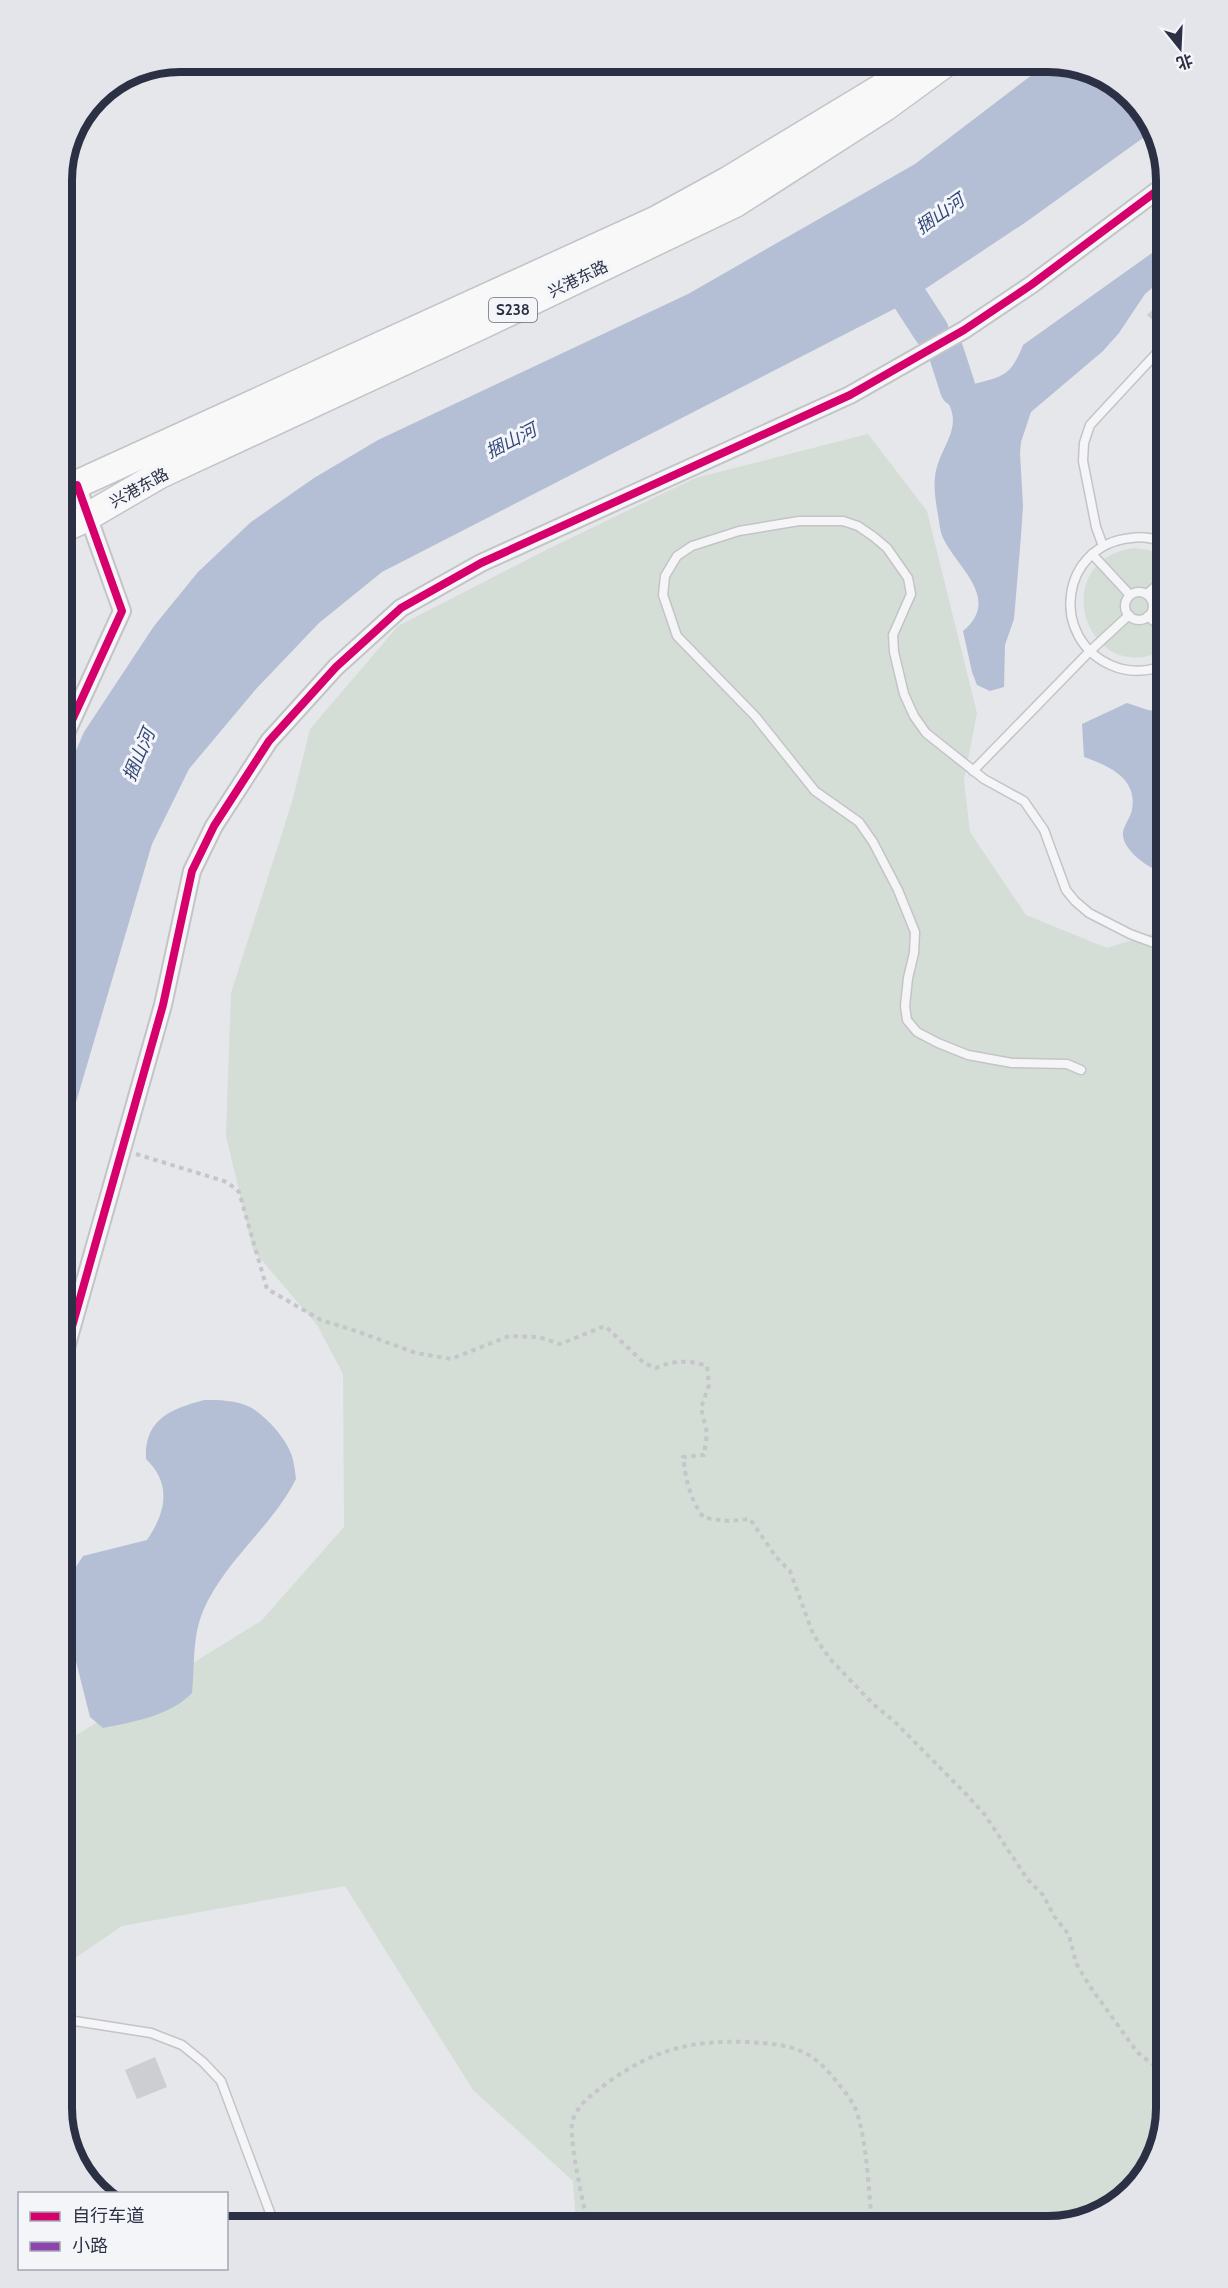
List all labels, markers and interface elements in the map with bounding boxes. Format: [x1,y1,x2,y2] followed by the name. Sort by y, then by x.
[1150,18,1210,78] north arrow
[1174,50,1195,73] text: 北
[912,188,971,238] water label: 捆山河
[545,256,611,302] street label: 兴港东路
[489,298,537,322] road number: S238
[482,418,543,463] water label: 捆山河
[106,464,172,512] street label: 兴港东路
[118,723,161,784] water label: 捆山河
[18,2192,228,2270] legend
[72,2205,144,2227] text: 自行车道
[72,2235,108,2257] text: 小路

